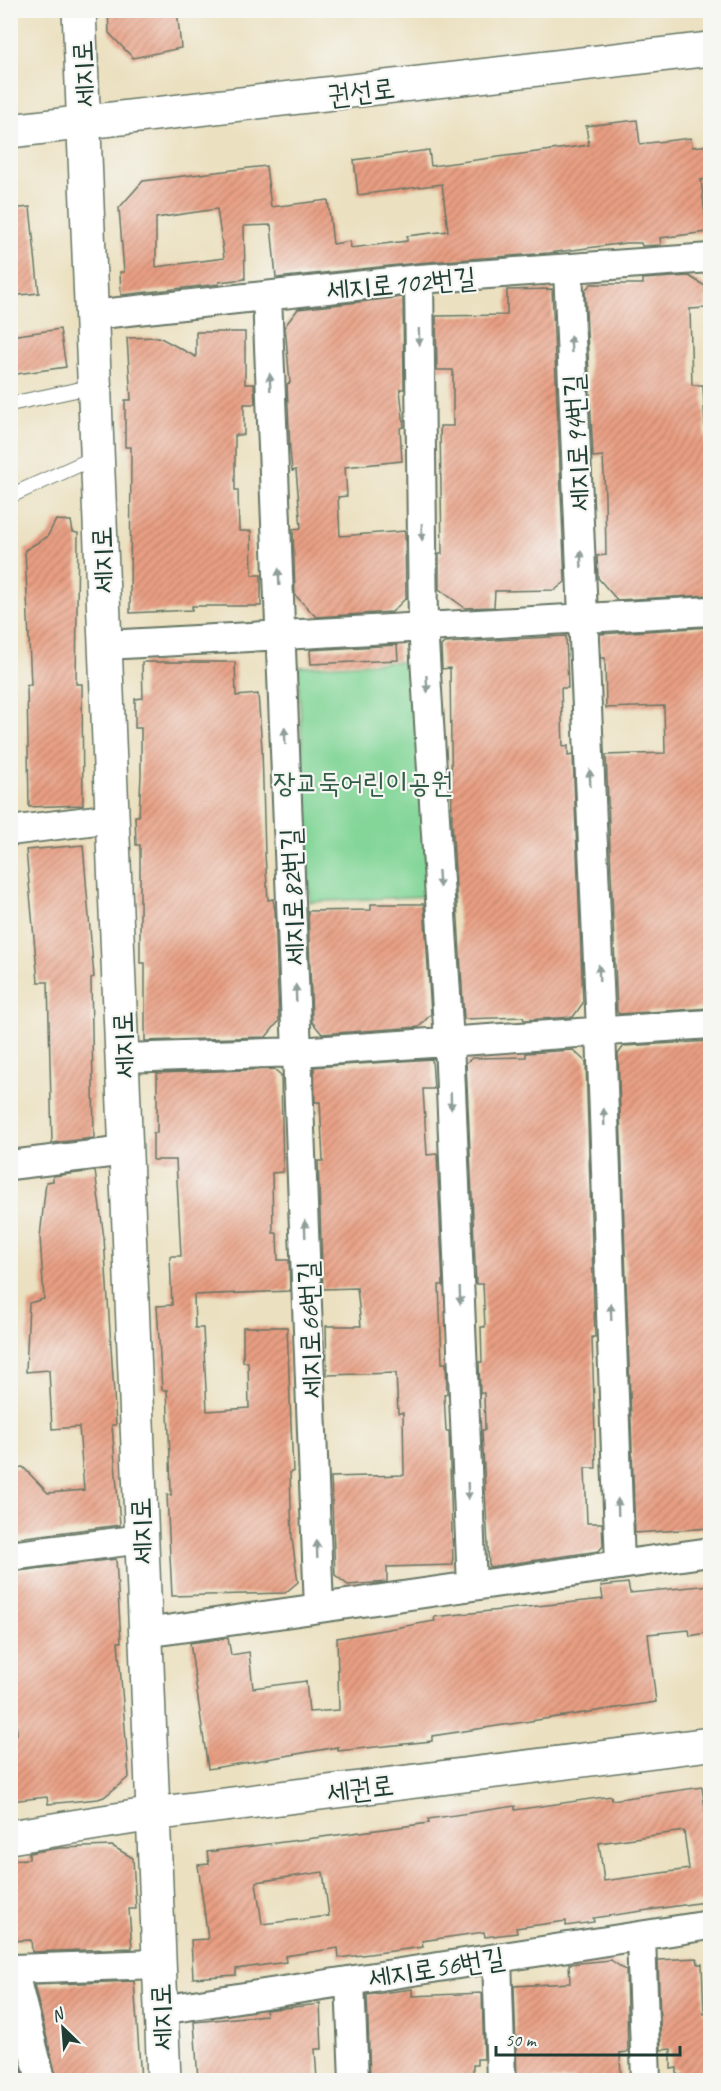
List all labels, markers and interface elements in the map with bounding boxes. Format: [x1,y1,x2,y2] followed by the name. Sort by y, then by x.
[64,39,103,109] street label: 세지로
[325,70,397,113] street label: 권선로
[325,260,478,307] street label: 세지로102번길
[415,328,424,347] one-way arrow
[567,334,576,353] one-way arrow
[266,372,275,391] one-way arrow
[555,373,598,513] street label: 세지로94번길
[417,523,427,542] one-way arrow
[84,526,121,594] street label: 세지로
[576,550,585,569] one-way arrow
[274,567,283,586] one-way arrow
[422,675,431,694] one-way arrow
[281,726,290,745] one-way arrow
[273,765,453,800] park label: 장교둑어린이공원
[586,768,595,787] one-way arrow
[273,827,312,966] street label: 세지로82번길
[434,870,443,889] one-way arrow
[594,963,603,982] one-way arrow
[291,984,301,1003] one-way arrow
[105,1011,142,1079] street label: 세지로
[447,1091,456,1110] one-way arrow
[599,1107,609,1126] one-way arrow
[300,1219,310,1238] one-way arrow
[290,1260,329,1399] street label: 세지로66번길
[455,1286,464,1305] one-way arrow
[606,1302,615,1321] one-way arrow
[463,1481,473,1500] one-way arrow
[123,1497,160,1565] street label: 세지로
[613,1497,622,1516] one-way arrow
[313,1540,322,1559] one-way arrow
[324,1767,396,1810] street label: 세권로
[365,1939,507,1996] street label: 세지로56번길
[143,1983,180,2051] street label: 세지로
[33,1998,93,2058] north arrow
[48,2003,69,2026] text: N
[496,2019,680,2057] scale bar
[505,2029,538,2051] text: 50 m

